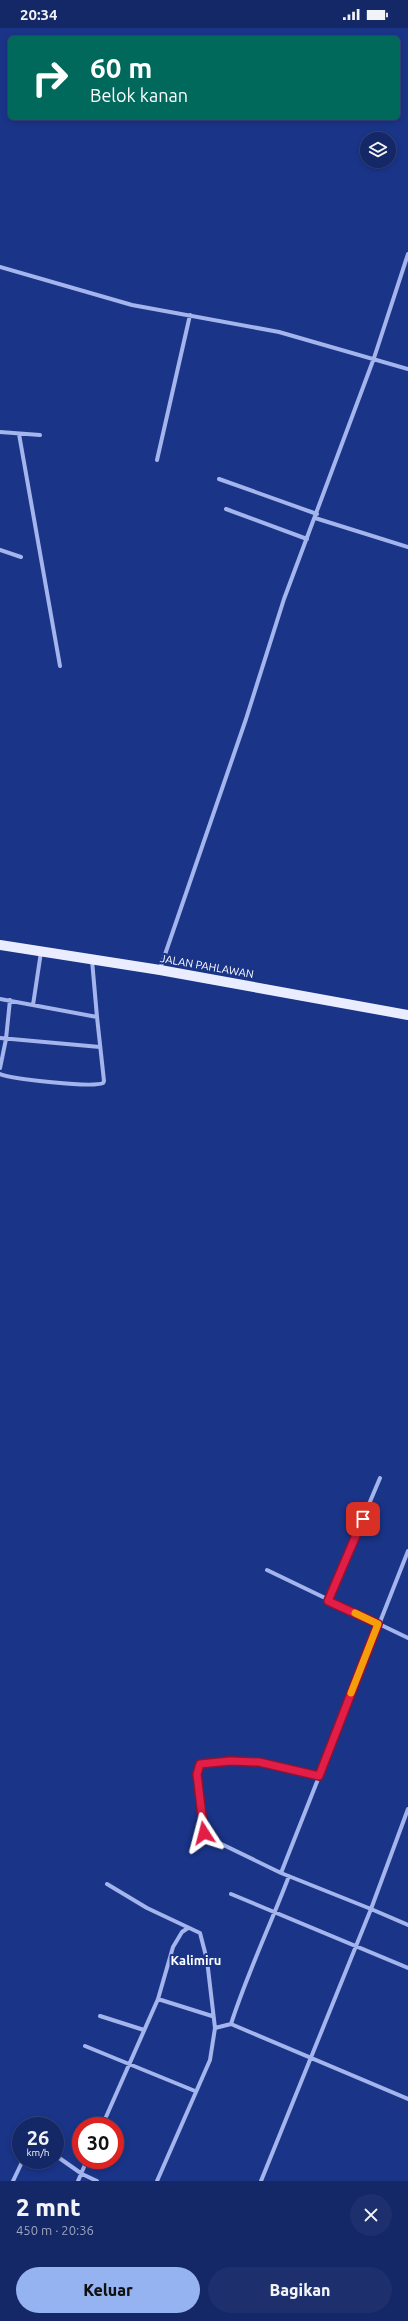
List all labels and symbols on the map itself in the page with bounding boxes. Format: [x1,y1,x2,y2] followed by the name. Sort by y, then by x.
[159,952,255,980] street label: JALAN PAHLAWAN
[346,1502,380,1536] pin
[183,1812,225,1854] position arrow
[171,1953,221,1967] district label: Kalimiru
[72,2117,124,2169] speed limit sign: 30

